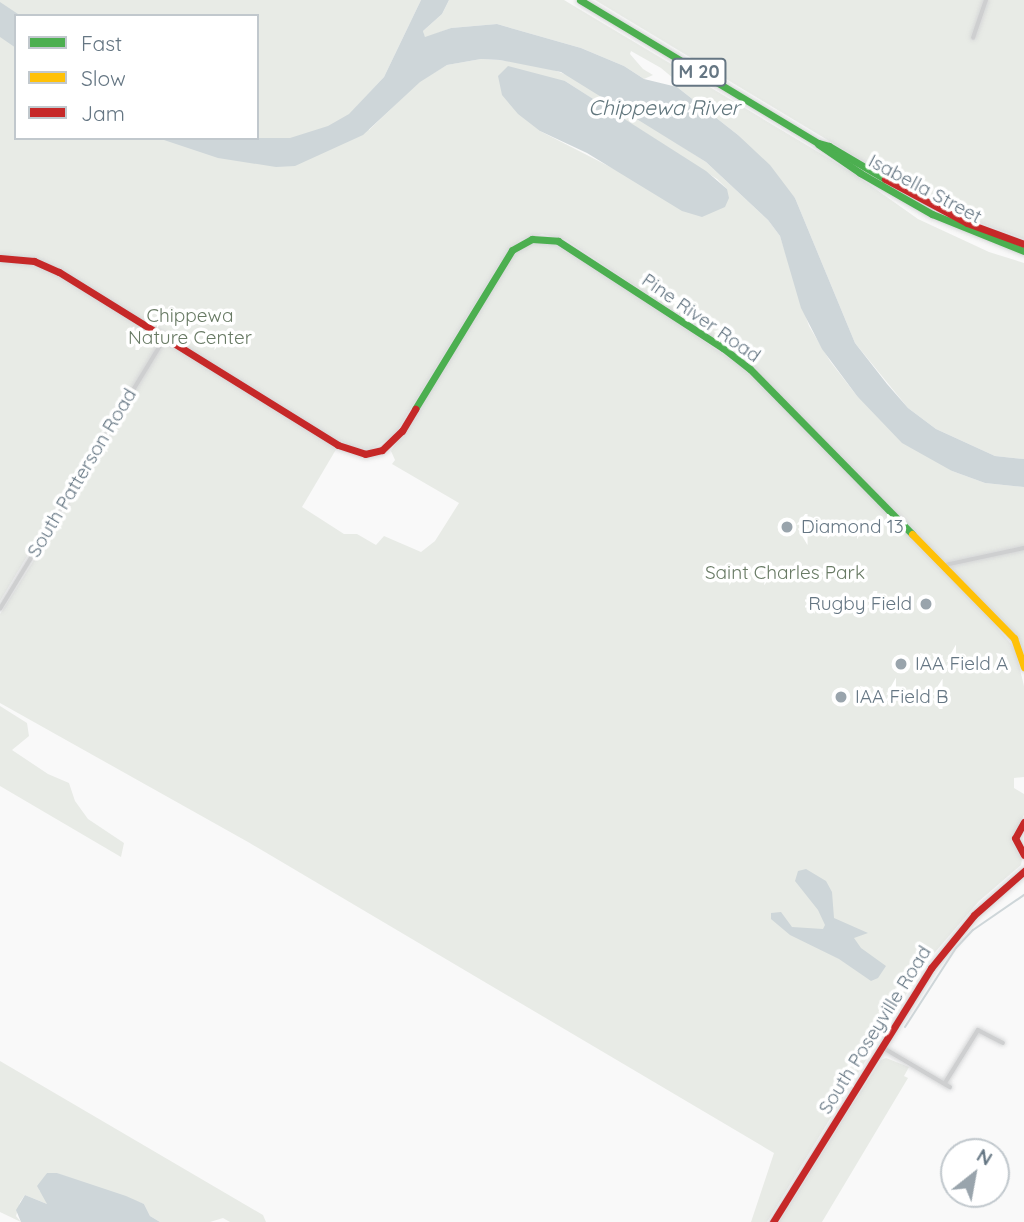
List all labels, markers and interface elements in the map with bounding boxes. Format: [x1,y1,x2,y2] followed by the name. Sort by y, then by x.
[14,14,259,140] legend
[81,30,122,56] text: Fast
[671,58,727,86] road number: M 20
[81,65,126,91] text: Slow
[588,94,740,120] water label: Chippewa River
[81,100,125,126] text: Jam
[864,150,986,228] street label: Isabella Street
[637,269,765,367] street label: Pine River Road
[128,305,252,349] park label: Chippewa Nature Center
[23,385,141,561] street label: South Patterson Road
[801,516,904,538] place label: Diamond 13
[779,519,795,535] marker: Diamond 13
[705,562,865,584] park label: Saint Charles Park
[808,593,912,615] place label: Rugby Field
[918,596,934,612] marker: Rugby Field
[915,653,1008,675] place label: IAA Field A
[893,656,909,672] marker: IAA Field A
[855,686,948,708] place label: IAA Field B
[833,689,849,705] marker: IAA Field B
[814,942,936,1118] street label: South Poseyville Road
[940,1138,1010,1208] north arrow
[973,1143,997,1171] text: N

